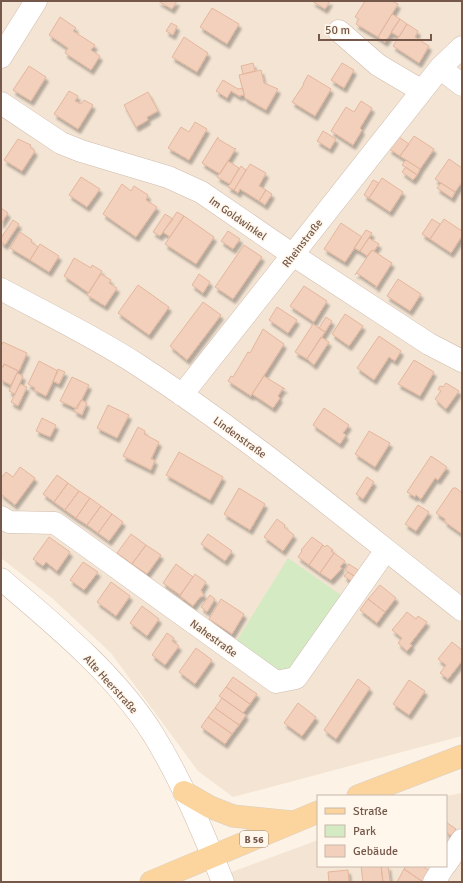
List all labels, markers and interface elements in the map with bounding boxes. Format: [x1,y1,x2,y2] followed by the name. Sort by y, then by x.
[319,16,431,42] scale bar
[325,23,350,38] text: 50 m
[206,194,269,243] street label: Im Goldwinkel
[280,217,325,270] street label: Rheinstraße
[211,414,269,461] street label: Lindenstraße
[188,617,240,660] street label: Nahestraße
[81,652,140,716] street label: Alte Heerstraße
[317,795,447,867] legend
[353,804,388,819] text: Straße
[353,824,376,839] text: Park
[240,831,268,847] road number: B 56
[353,844,398,859] text: Gebäude

